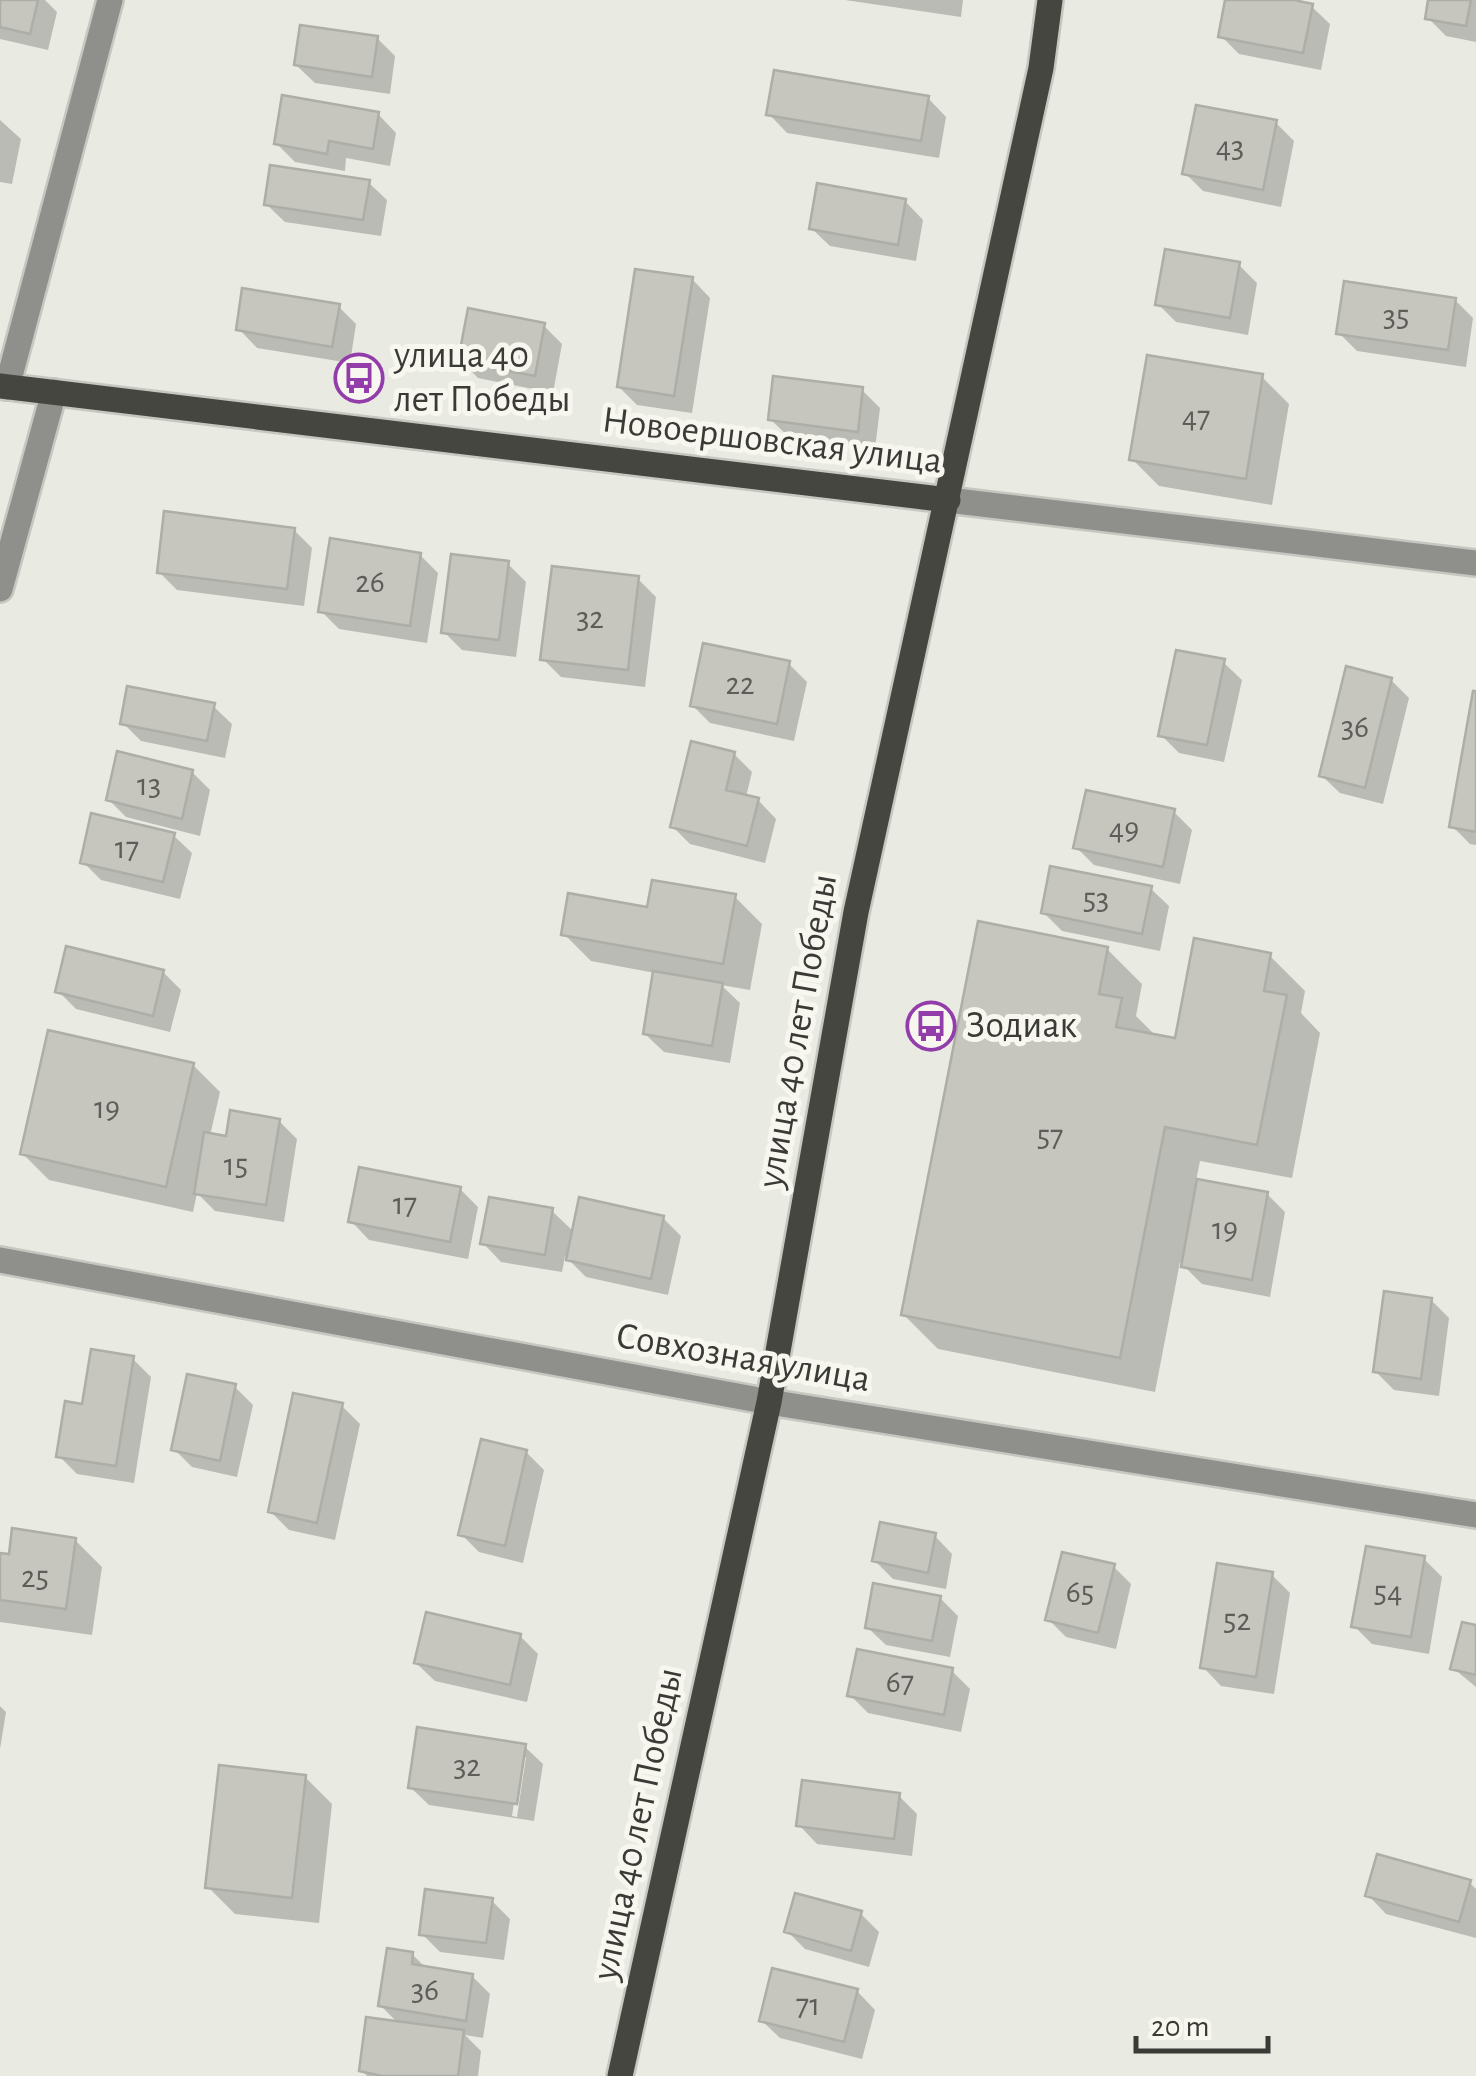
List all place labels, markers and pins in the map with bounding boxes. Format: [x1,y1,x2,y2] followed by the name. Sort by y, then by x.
[393,337,571,419] place label: улица 40 лет Победы
[333,352,385,404] bus stop icon: улица 40 лет Победы
[905,1000,957,1052] bus stop icon: Зодиак
[966,1007,1077,1045] place label: Зодиак

